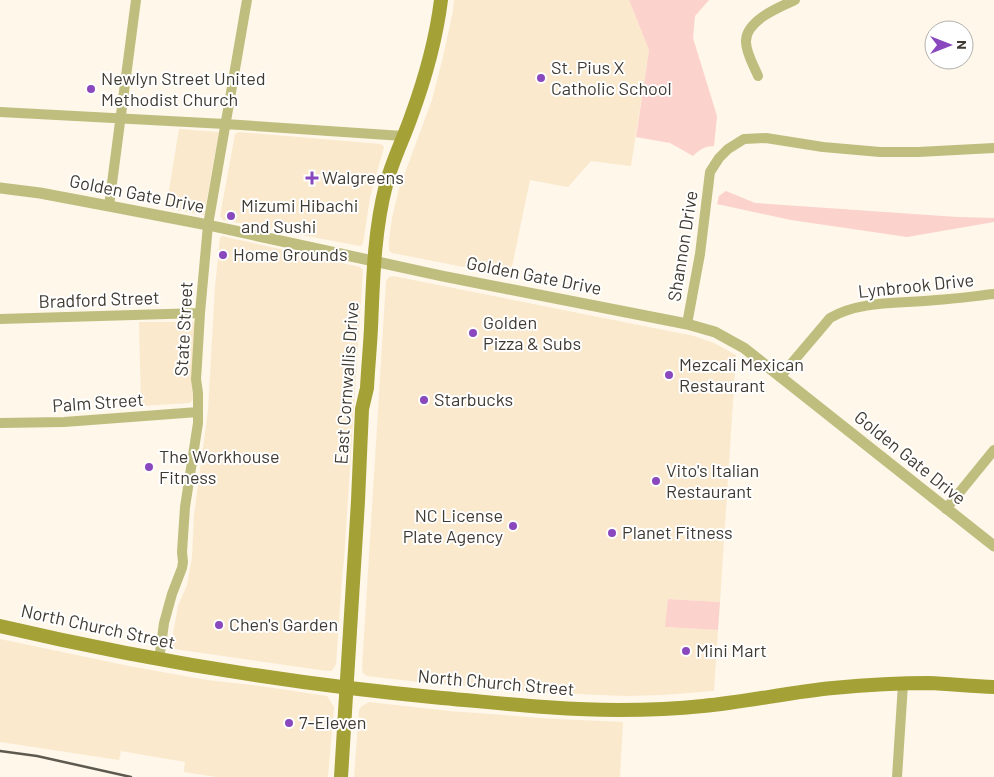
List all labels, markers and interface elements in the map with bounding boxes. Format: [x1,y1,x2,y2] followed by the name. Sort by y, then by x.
[924,20,974,70] north arrow
[954,40,971,50] text: N
[551,56,672,99] place label: St. Pius X Catholic School
[101,67,266,110] place label: Newlyn Street United Methodist Church
[535,72,547,84] marker: St. Pius X Catholic School
[85,83,97,95] marker: Newlyn Street United Methodist Church
[322,166,404,188] place label: Walgreens
[68,169,207,217] street label: Golden Gate Drive
[306,172,318,184] marker: Walgreens
[662,189,702,303] street label: Shannon Drive
[241,194,358,237] place label: Mizumi Hibachi and Sushi
[225,210,237,222] marker: Mizumi Hibachi and Sushi
[233,243,348,265] place label: Home Grounds
[217,249,229,261] marker: Home Grounds
[465,251,604,299] street label: Golden Gate Drive
[857,268,975,302] street label: Lynbrook Drive
[170,281,196,377] street label: State Street
[38,286,160,312] street label: Bradford Street
[329,301,363,465] street label: East Cornwallis Drive
[483,311,581,354] place label: Golden Pizza & Subs
[467,327,479,339] marker: Golden Pizza & Subs
[679,353,804,396] place label: Mezcali Mexican Restaurant
[663,369,675,381] marker: Mezcali Mexican Restaurant
[51,388,144,416] street label: Palm Street
[434,388,513,410] place label: Starbucks
[418,394,430,406] marker: Starbucks
[850,405,971,509] street label: Golden Gate Drive
[159,445,280,488] place label: The Workhouse Fitness
[666,459,759,502] place label: Vito's Italian Restaurant
[143,461,155,473] marker: The Workhouse Fitness
[650,475,662,487] marker: Vito's Italian Restaurant
[403,504,503,547] place label: NC License Plate Agency
[507,520,519,532] marker: NC License Plate Agency
[622,521,733,543] place label: Planet Fitness
[606,527,618,539] marker: Planet Fitness
[19,599,177,653] street label: North Church Street
[229,613,338,635] place label: Chen's Garden
[213,619,225,631] marker: Chen's Garden
[696,639,767,661] place label: Mini Mart
[680,645,692,657] marker: Mini Mart
[417,664,575,700] street label: North Church Street
[299,711,367,733] place label: 7-Eleven
[283,717,295,729] marker: 7-Eleven

